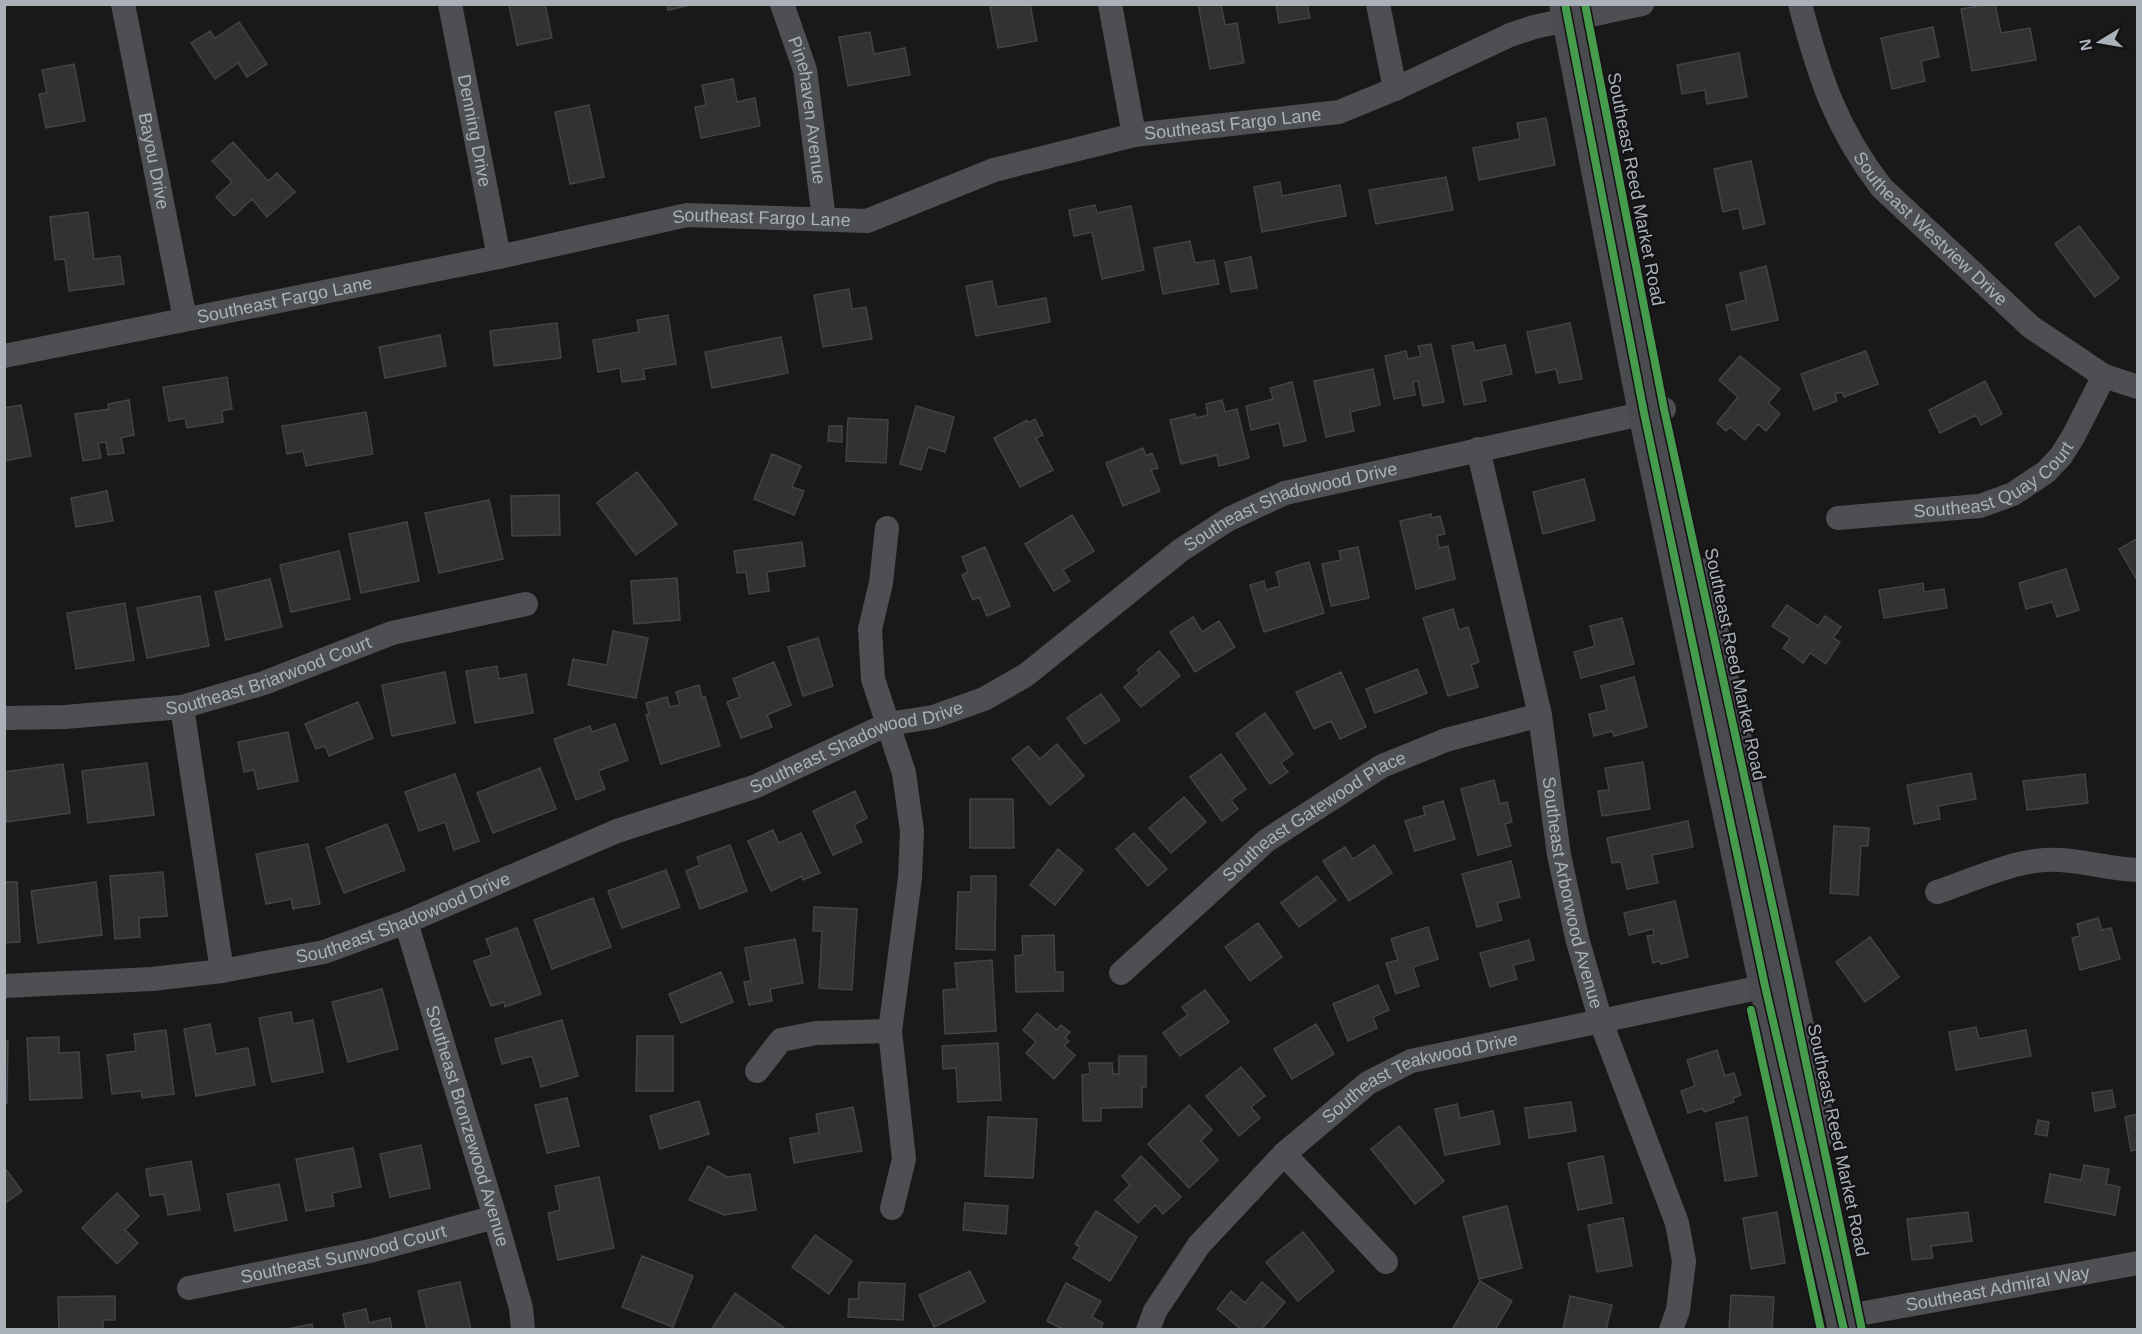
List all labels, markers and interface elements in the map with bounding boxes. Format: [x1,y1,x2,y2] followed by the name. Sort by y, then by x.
[2070,12,2130,72] north arrow
[784,34,829,185] street label: Pinehaven Avenue
[2076,37,2095,52] text: N
[1604,71,1668,307] street label: Southeast Reed Market Road
[454,73,495,189] street label: Denning Drive
[1143,104,1322,144] street label: Southeast Fargo Lane
[135,111,173,211] street label: Bayou Drive
[1849,148,2012,310] street label: Southeast Westview Drive
[671,205,851,230] street label: Southeast Fargo Lane
[195,273,374,327] street label: Southeast Fargo Lane
[1913,438,2077,522] street label: Southeast Quay Court
[1180,458,1399,556] street label: Southeast Shadowood Drive
[1701,546,1769,782] street label: Southeast Reed Market Road
[165,632,374,718] street label: Southeast Briarwood Court
[747,697,966,798] street label: Southeast Shadowood Drive
[1218,747,1409,886] street label: Southeast Gatewood Place
[1538,775,1607,1011] street label: Southeast Arborwood Avenue
[294,868,513,967] street label: Southeast Shadowood Drive
[422,1003,513,1249] street label: Southeast Bronzewood Avenue
[1804,1022,1872,1258] street label: Southeast Reed Market Road
[1318,1029,1519,1127] street label: Southeast Teakwood Drive
[239,1221,448,1287] street label: Southeast Sunwood Court
[1904,1262,2091,1315] street label: Southeast Admiral Way

